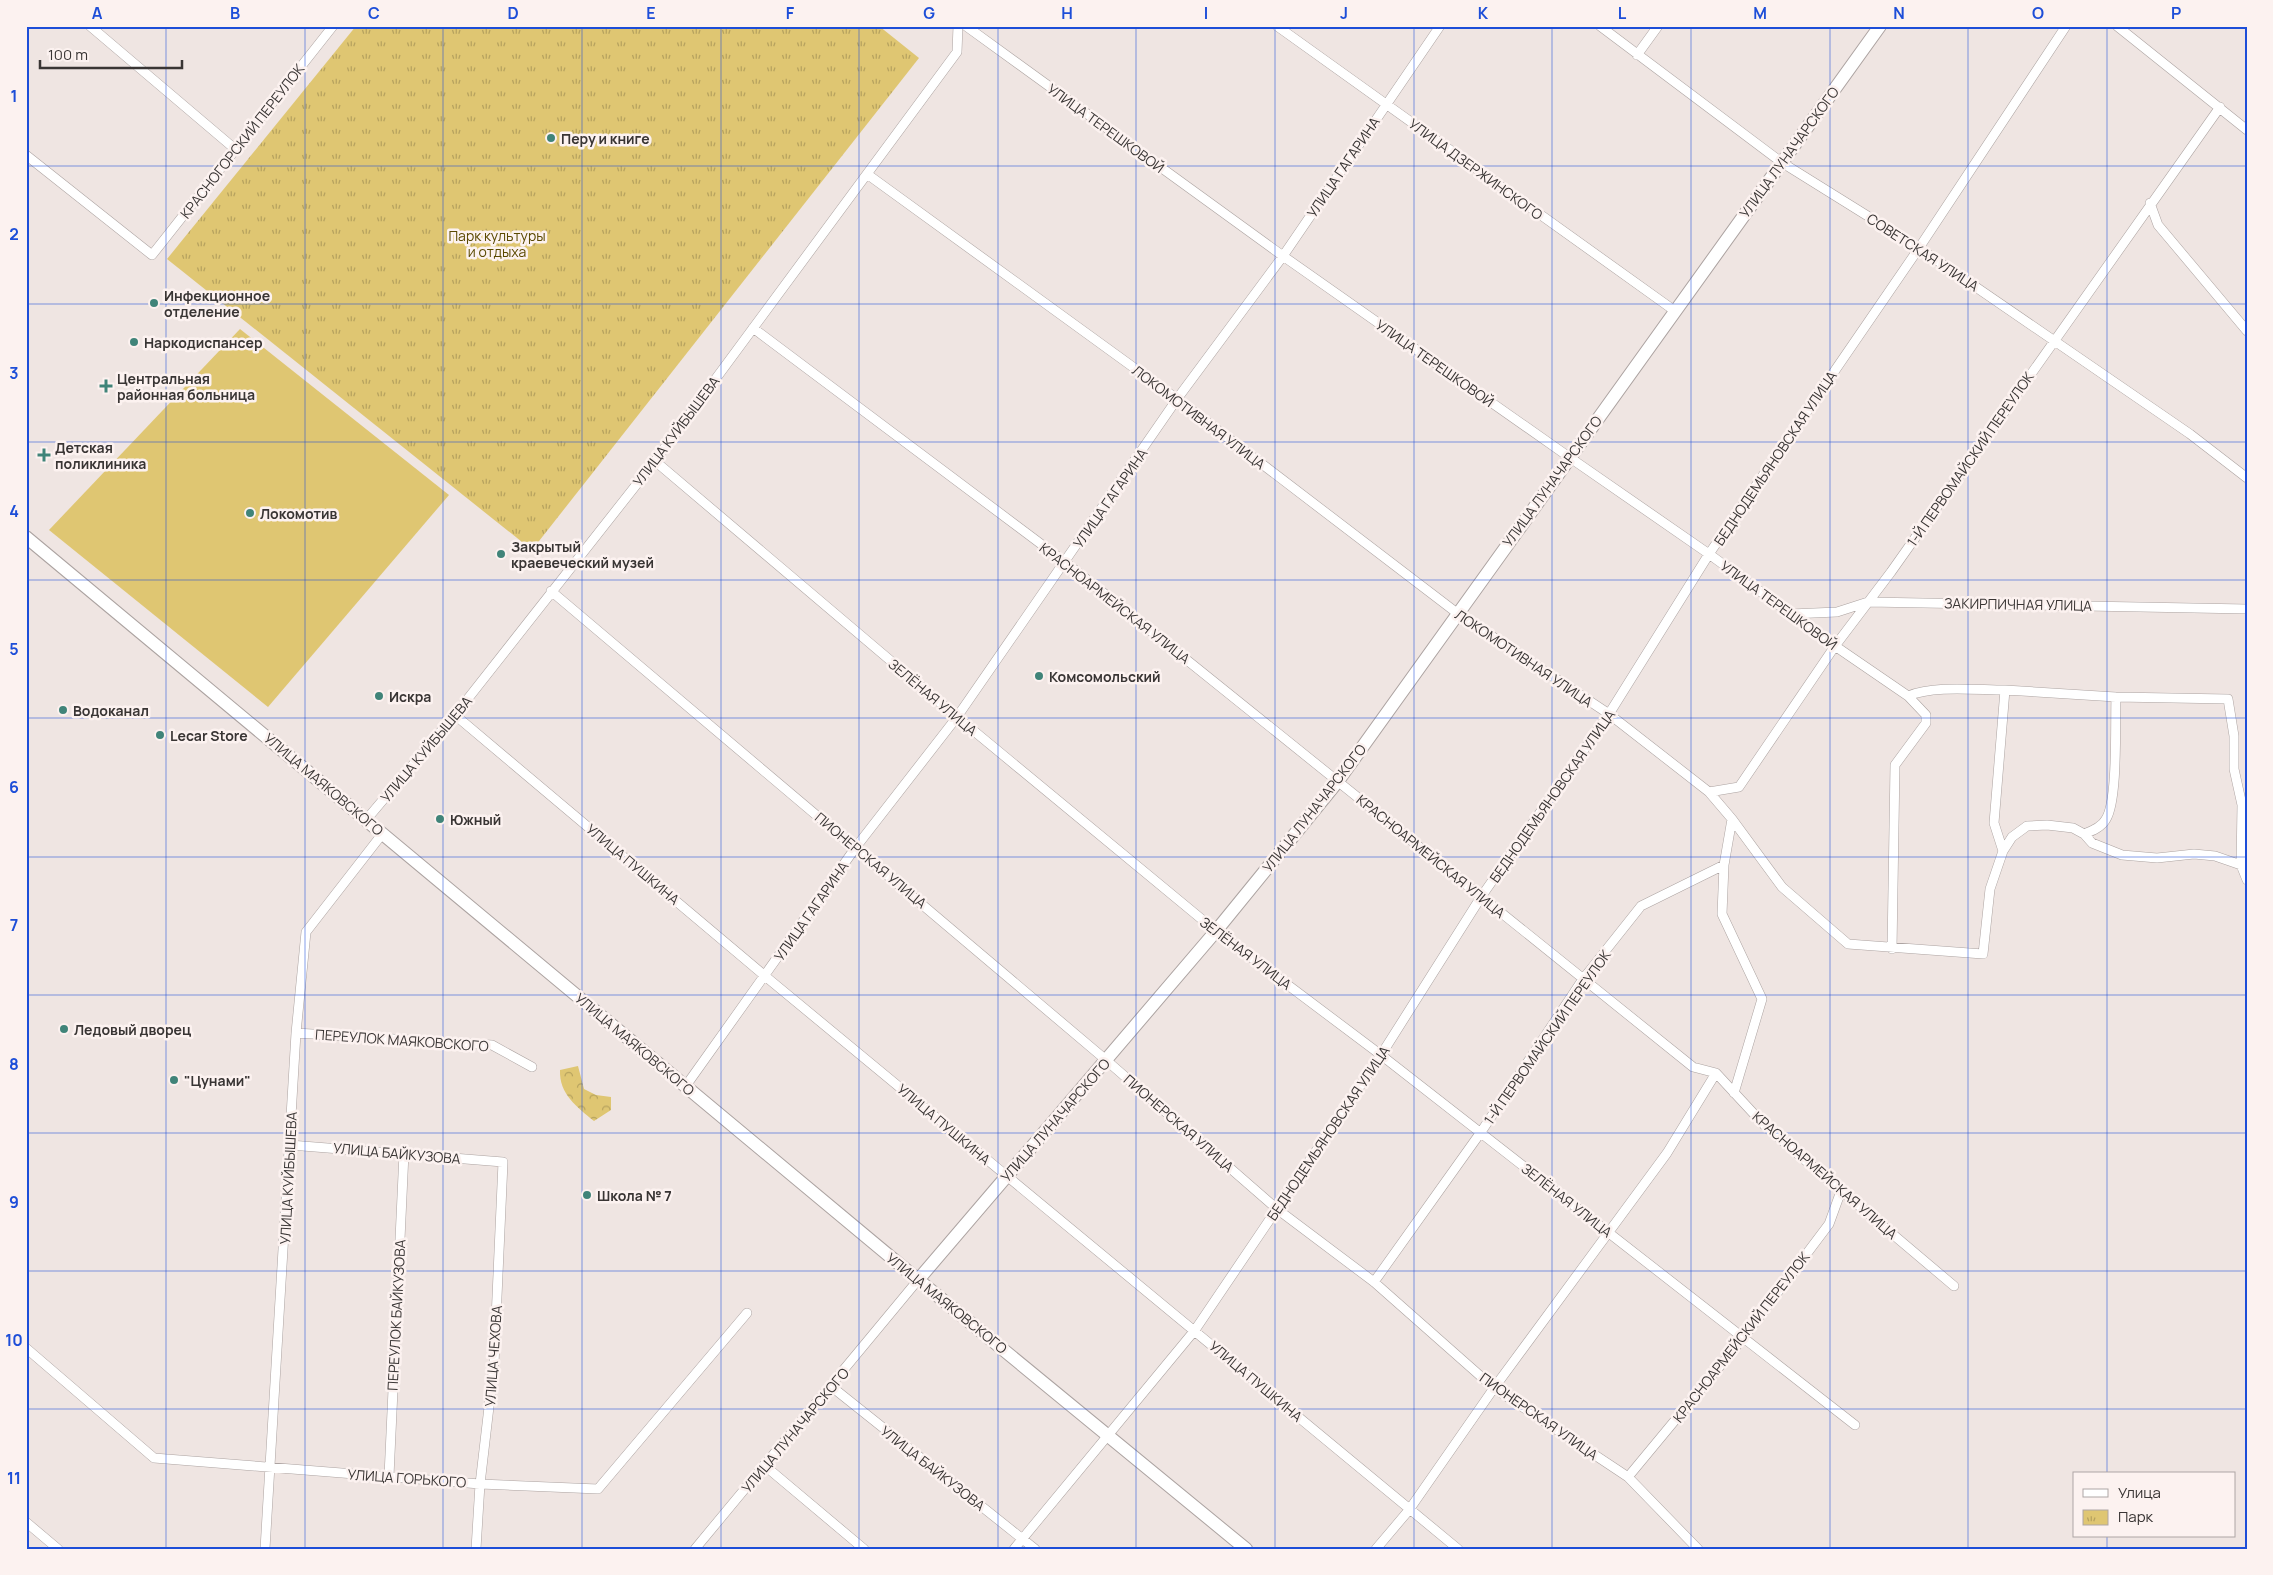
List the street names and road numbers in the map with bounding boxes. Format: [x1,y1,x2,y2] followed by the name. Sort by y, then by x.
[176,59,309,222] street label: КРАСНОГОРСКИЙ ПЕРЕУЛОК
[1044,79,1168,177] street label: УЛИЦА ТЕРЕШКОВОЙ
[1735,83,1843,221] street label: УЛИЦА ЛУНАЧАРСКОГО
[1302,113,1384,221] street label: УЛИЦА ГАГАРИНА
[1405,114,1547,224] street label: УЛИЦА ДЗЕРЖИНСКОГО
[1863,209,1983,295] street label: СОВЕТСКАЯ УЛИЦА
[1372,315,1498,411] street label: УЛИЦА ТЕРЕШКОВОЙ
[1129,361,1270,473] street label: ЛОКОМОТИВНАЯ УЛИЦА
[1709,367,1841,549] street label: БЕДНОДЕМЬЯНОВСКАЯ УЛИЦА
[1902,367,2038,550] street label: 1-Й ПЕРВОМАЙСКИЙ ПЕРЕУЛОК
[628,372,724,490] street label: УЛИЦА КУЙБЫШЕВА
[1498,412,1606,550] street label: УЛИЦА ЛУНАЧАРСКОГО
[1069,444,1152,552] street label: УЛИЦА ГАГАРИНА
[1036,538,1194,668] street label: КРАСНОАРМЕЙСКАЯ УЛИЦА
[1717,556,1841,654] street label: УЛИЦА ТЕРЕШКОВОЙ
[1944,593,2092,615] street label: ЗАКИРПИЧНАЯ УЛИЦА
[1451,605,1597,711] street label: ЛОКОМОТИВНАЯ УЛИЦА
[885,654,981,740] street label: ЗЕЛЁНАЯ УЛИЦА
[376,692,476,806] street label: УЛИЦА КУЙБЫШЕВА
[1485,706,1619,886] street label: БЕДНОДЕМЬЯНОВСКАЯ УЛИЦА
[260,728,388,840] street label: УЛИЦА МАЯКОВСКОГО
[1258,740,1370,876] street label: УЛИЦА ЛУНАЧАРСКОГО
[1353,790,1509,922] street label: КРАСНОАРМЕЙСКАЯ УЛИЦА
[811,808,931,912] street label: ПИОНЕРСКАЯ УЛИЦА
[582,819,684,909] street label: УЛИЦА ПУШКИНА
[770,857,853,965] street label: УЛИЦА ГАГАРИНА
[1196,912,1296,994] street label: ЗЕЛЁНАЯ УЛИЦА
[1479,945,1615,1128] street label: 1-Й ПЕРВОМАЙСКИЙ ПЕРЕУЛОК
[571,988,699,1100] street label: УЛИЦА МАЯКОВСКОГО
[314,1024,490,1056] street label: ПЕРЕУЛОК МАЯКОВСКОГО
[1262,1042,1394,1224] street label: БЕДНОДЕМЬЯНОВСКАЯ УЛИЦА
[996,1054,1114,1186] street label: УЛИЦА ЛУНАЧАРСКОГО
[1120,1070,1238,1176] street label: ПИОНЕРСКАЯ УЛИЦА
[893,1079,995,1169] street label: УЛИЦА ПУШКИНА
[1749,1107,1902,1243] street label: КРАСНОАРМЕЙСКАЯ УЛИЦА
[275,1111,301,1245] street label: УЛИЦА КУЙБЫШЕВА
[332,1138,462,1168] street label: УЛИЦА БАЙКУЗОВА
[1518,1159,1616,1241] street label: ЗЕЛЁНАЯ УЛИЦА
[383,1239,409,1391] street label: ПЕРЕУЛОК БАЙКУЗОВА
[1668,1247,1814,1426] street label: КРАСНОАРМЕЙСКИЙ ПЕРЕУЛОК
[883,1248,1011,1358] street label: УЛИЦА МАЯКОВСКОГО
[480,1305,506,1407] street label: УЛИЦА ЧЕХОВА
[1205,1336,1307,1426] street label: УЛИЦА ПУШКИНА
[737,1363,853,1497] street label: УЛИЦА ЛУНАЧАРСКОГО
[1476,1368,1602,1464] street label: ПИОНЕРСКАЯ УЛИЦА
[877,1421,989,1515] street label: УЛИЦА БАЙКУЗОВА
[347,1464,467,1492] street label: УЛИЦА ГОРЬКОГО

